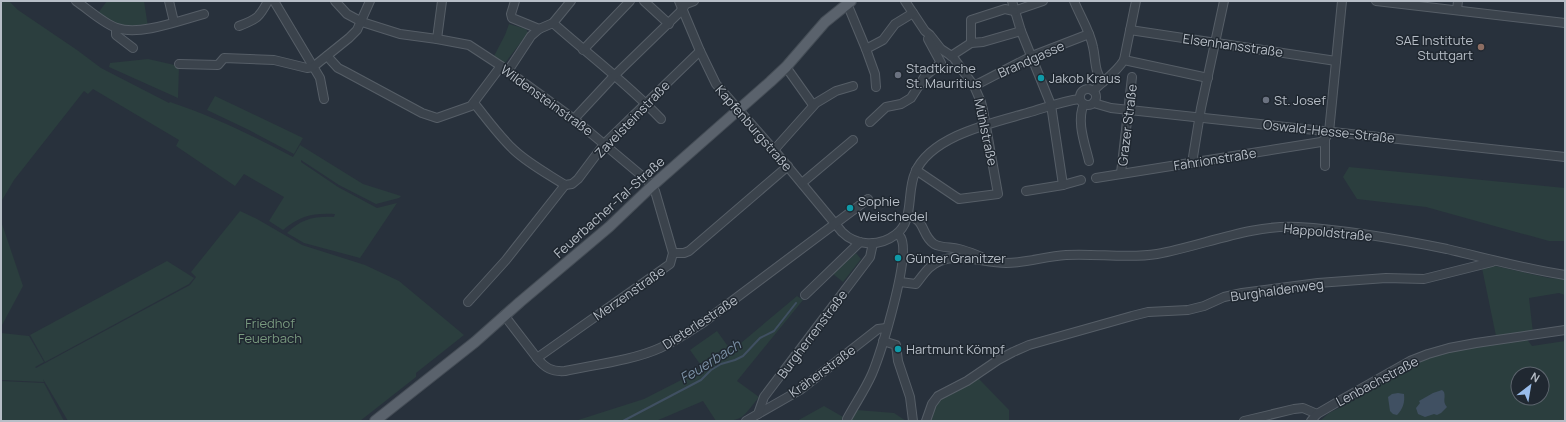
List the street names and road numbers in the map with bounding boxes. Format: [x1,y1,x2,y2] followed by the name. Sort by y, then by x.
[1182,29,1285,61] street label: Elsenhansstraße
[995,36,1068,82] street label: Brandgasse
[497,60,597,140] street label: Wildensteinstraße
[590,76,674,162] street label: Zavelsteinstraße
[712,81,797,175] street label: Kapfenburgstraße
[1113,83,1141,167] street label: Grazer Straße
[970,97,1002,168] street label: Mühlstraße
[1262,115,1396,147] street label: Oswald-Hesse-Straße
[1172,144,1258,174] street label: Fahrionstraße
[550,152,669,262] street label: Feuerbacher-Tal-Straße
[1283,219,1374,245] street label: Happoldstraße
[590,261,669,324] street label: Merzenstraße
[1229,275,1325,305] street label: Burghaldenweg
[773,286,851,382] street label: Burgherrenstraße
[659,291,741,353] street label: Dieterlestraße
[785,341,859,401] street label: Kräherstraße
[1333,352,1422,410] street label: Lenbachstraße

